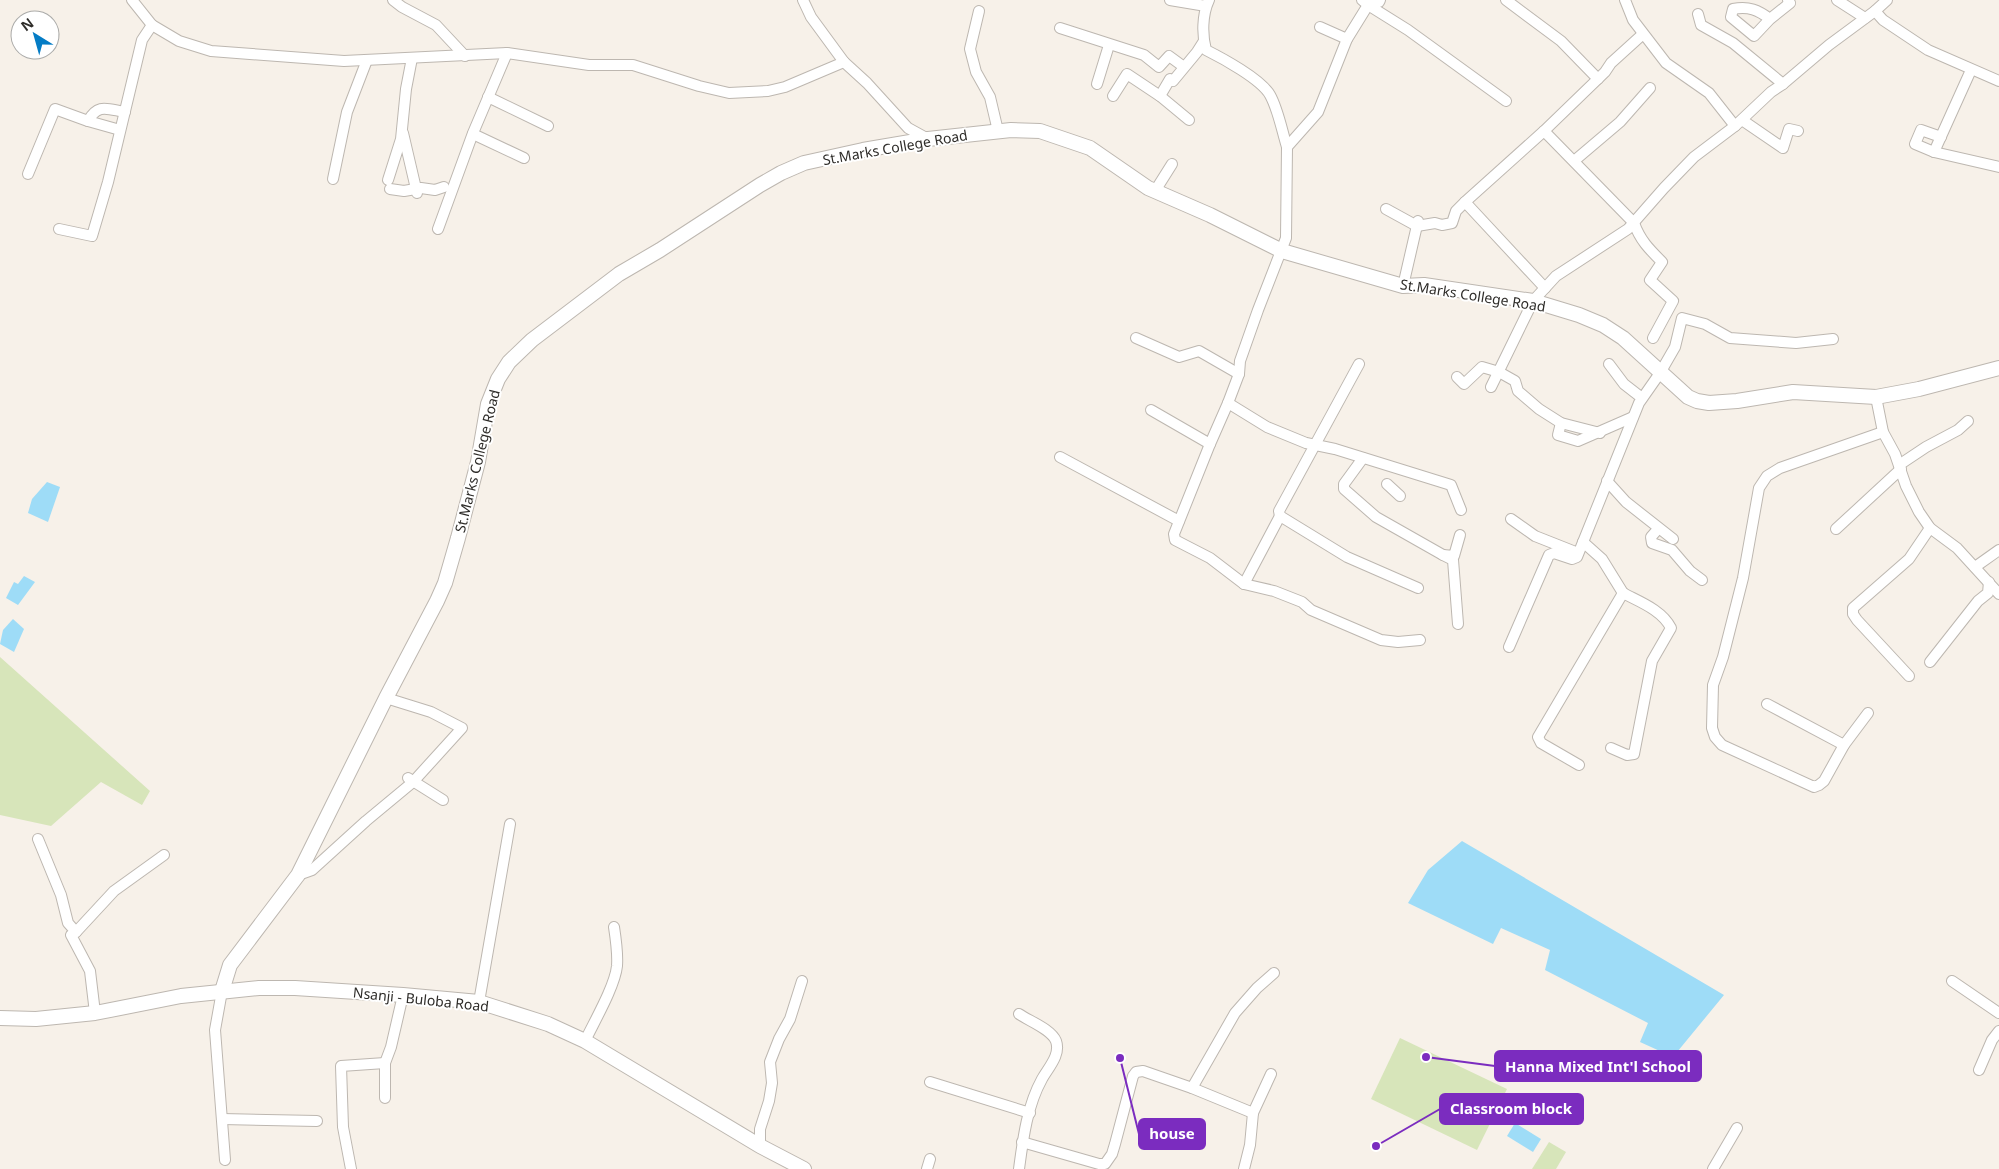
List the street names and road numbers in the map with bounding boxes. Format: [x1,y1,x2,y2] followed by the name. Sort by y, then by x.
[821,125,969,169] street label: St.Marks College Road
[1399,274,1547,316] street label: St.Marks College Road
[450,387,504,535] street label: St.Marks College Road
[352,982,490,1016] street label: Nsanji - Buloba Road

